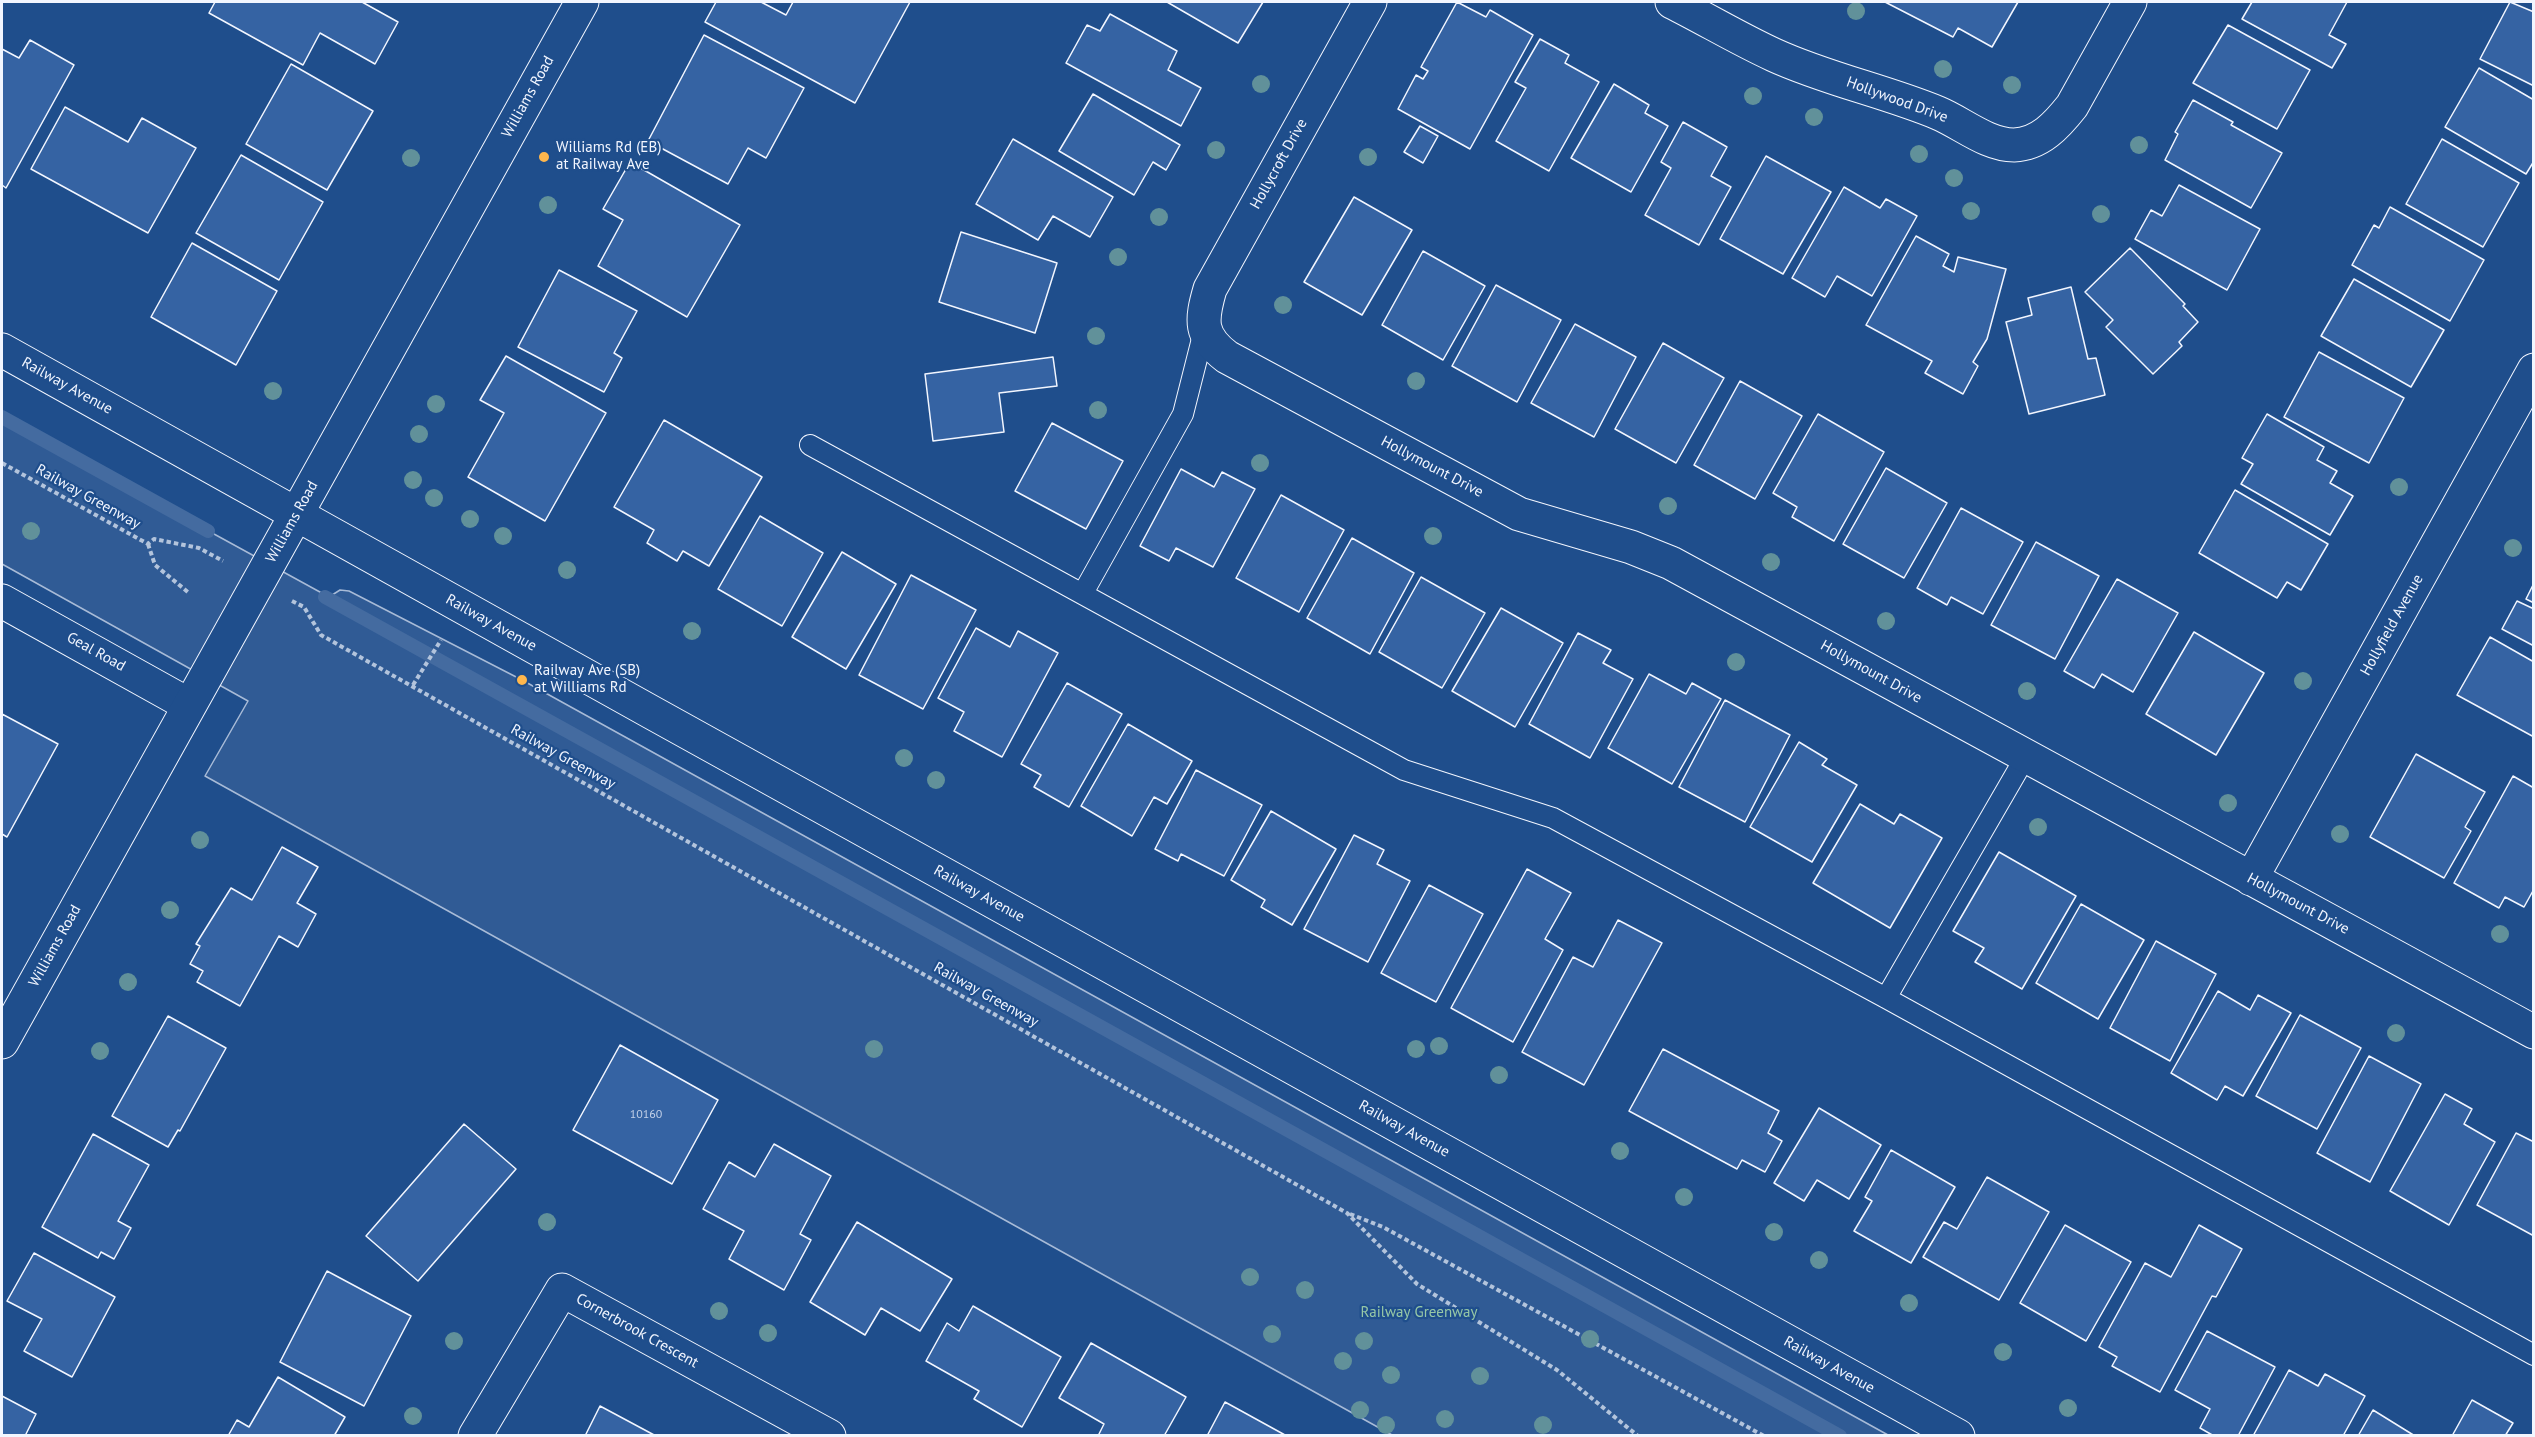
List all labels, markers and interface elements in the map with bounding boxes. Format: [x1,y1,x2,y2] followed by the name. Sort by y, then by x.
[498,53,558,141] street label: Williams Road
[1844,73,1950,127] street label: Hollywood Drive
[1247,116,1311,212] street label: Hollycroft Drive
[556,139,661,174] place label: Williams Rd (EB) at Railway Ave
[537,150,551,164] marker: Williams Rd (EB) at Railway Ave
[19,354,115,418] street label: Railway Avenue
[1378,433,1486,501] street label: Hollymount Drive
[32,461,144,533] street label: Railway Greenway
[262,478,322,566] street label: Williams Road
[2357,571,2427,679] street label: Hollyfield Avenue
[443,591,539,655] street label: Railway Avenue
[63,629,129,675] street label: Geal Road
[1817,637,1925,707] street label: Hollymount Drive
[534,662,640,697] place label: Railway Ave (SB) at Williams Rd
[515,673,529,687] marker: Railway Ave (SB) at Williams Rd
[507,721,619,793] street label: Railway Greenway
[931,862,1027,926] street label: Railway Avenue
[2244,870,2352,938] street label: Hollymount Drive
[25,902,85,990] street label: Williams Road
[930,959,1042,1031] street label: Railway Greenway
[1356,1097,1452,1161] street label: Railway Avenue
[630,1108,662,1122] house number: 10160
[573,1290,701,1372] street label: Cornerbrook Crescent
[1360,1304,1478,1322] park label: Railway Greenway
[1781,1333,1877,1397] street label: Railway Avenue

